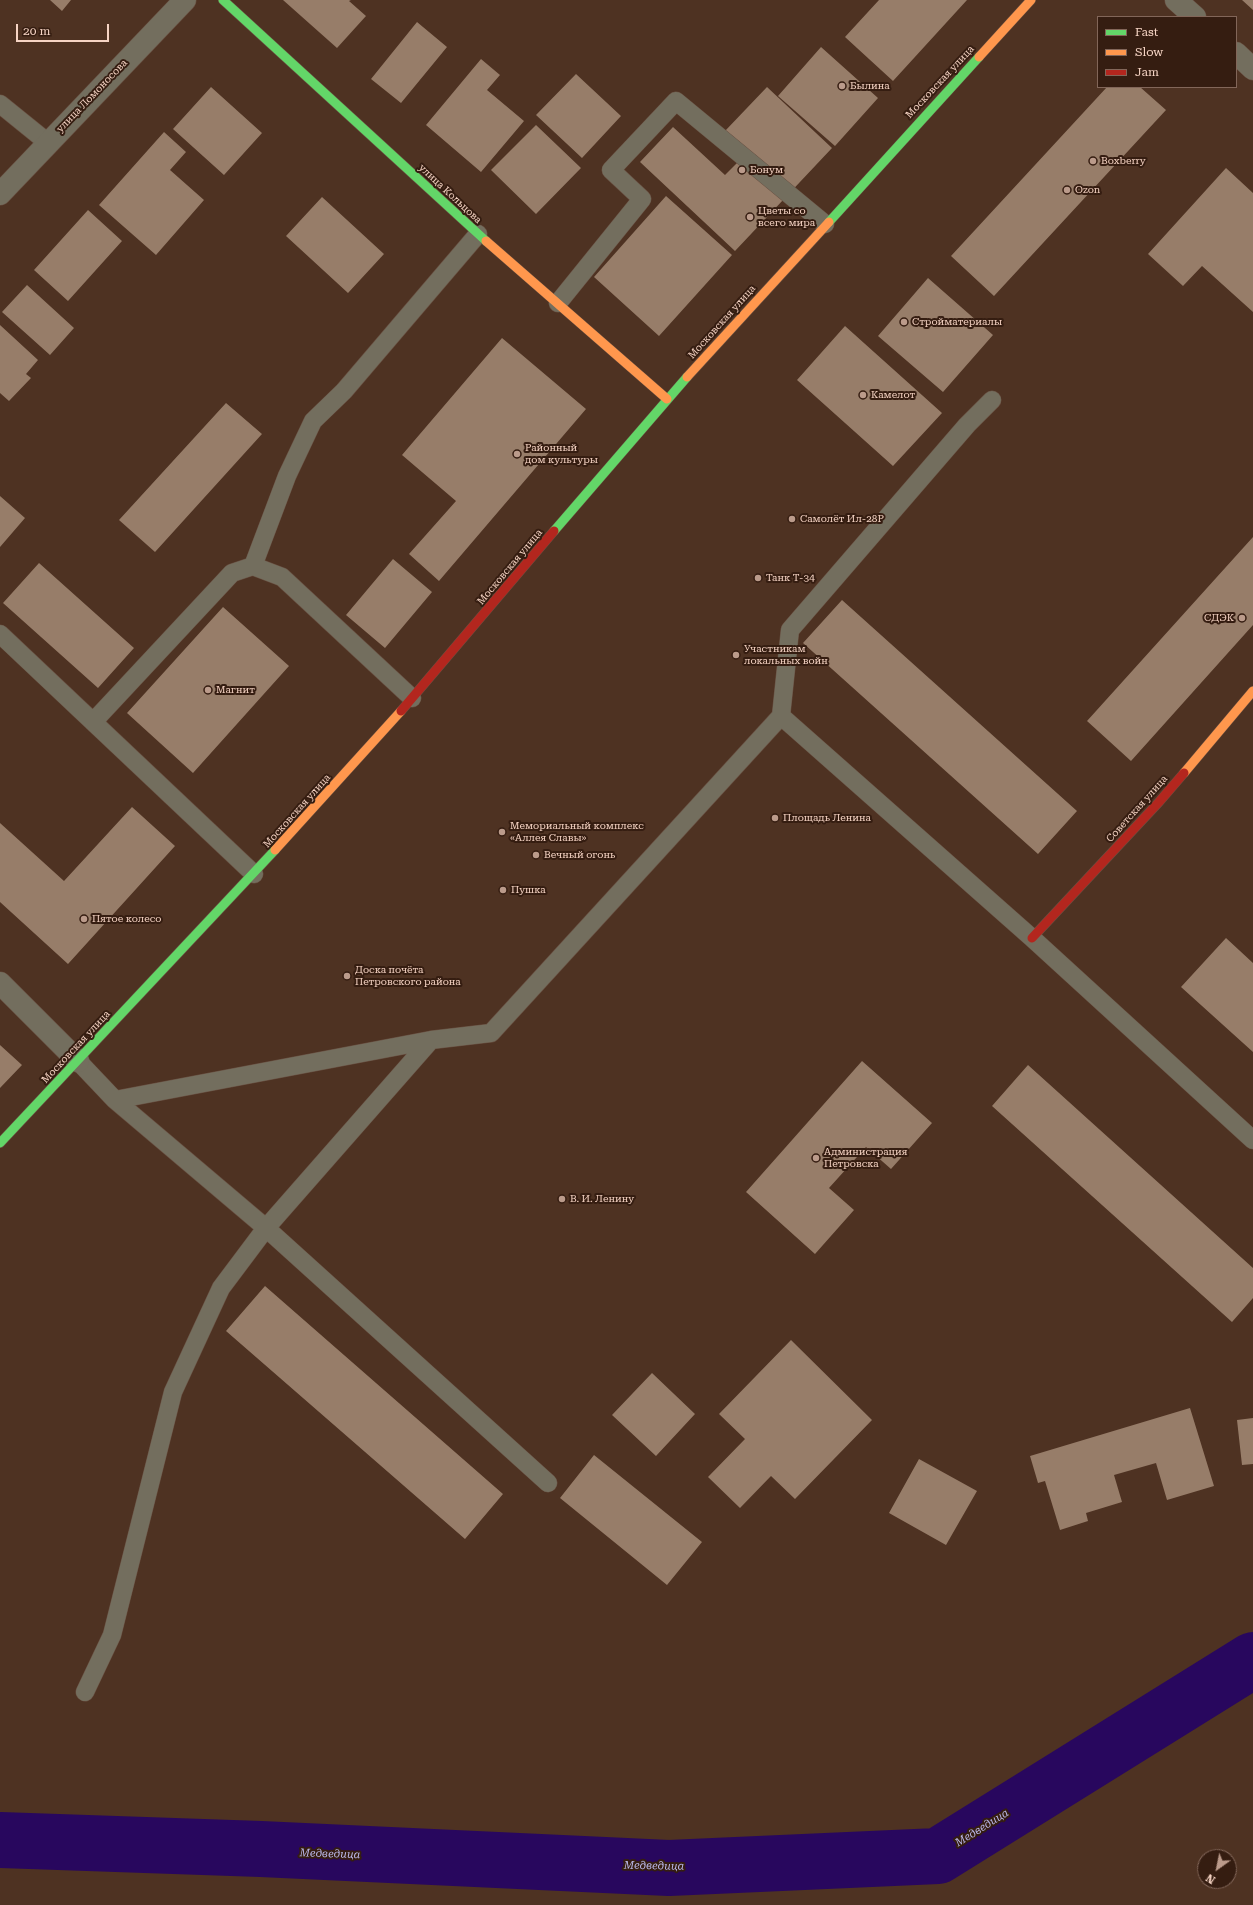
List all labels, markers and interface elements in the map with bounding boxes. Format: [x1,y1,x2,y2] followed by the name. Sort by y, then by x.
[18,16,111,42] scale bar
[1097,16,1237,88] legend
[23,24,50,38] text: 20 m
[1135,25,1158,39] text: Fast
[903,43,977,121] street label: Московская улица
[1135,45,1163,59] text: Slow
[54,57,130,135] street label: улица Ломоносова
[1135,65,1159,79] text: Jam
[850,80,890,92] place label: Былина
[837,81,847,91] marker: Былина
[1101,155,1146,167] place label: Boxberry
[1088,156,1098,166] marker: Boxberry
[416,162,484,226] street label: улица Кольцова
[750,164,783,176] place label: Бонум
[737,165,747,175] marker: Бонум
[1075,184,1100,196] place label: Ozon
[1062,185,1072,195] marker: Ozon
[758,205,815,228] place label: Цветы со всего мира
[745,212,755,222] marker: Цветы со всего мира
[686,283,758,361] street label: Московская улица
[912,316,1002,328] place label: Стройматериалы
[899,317,909,327] marker: Стройматериалы
[871,389,915,401] place label: Камелот
[858,390,868,400] marker: Камелот
[525,442,598,466] place label: Районный дом культуры
[512,449,522,459] marker: Районный дом культуры
[800,513,884,525] place label: Самолёт Ил-28Р
[787,514,797,524] marker: Самолёт Ил-28Р
[475,527,545,607] street label: Московская улица
[766,572,815,584] place label: Танк Т-34
[753,573,763,583] marker: Танк Т-34
[1204,612,1234,624] place label: СДЭК
[1237,613,1247,623] marker: СДЭК
[744,643,828,666] place label: Участникам локальных войн
[731,650,741,660] marker: Участникам локальных войн
[216,684,255,696] place label: Магнит
[203,685,213,695] marker: Магнит
[261,772,333,850] street label: Московская улица
[1104,773,1170,845] street label: Советская улица
[783,812,871,824] place label: Площадь Ленина
[770,813,780,823] marker: Площадь Ленина
[510,820,644,844] place label: Мемориальный комплекс «Аллея Славы»
[497,827,507,837] marker: Мемориальный комплекс «Аллея Славы»
[544,849,615,861] place label: Вечный огонь
[531,850,541,860] marker: Вечный огонь
[511,884,546,896] place label: Пушка
[498,885,508,895] marker: Пушка
[92,913,161,925] place label: Пятое колесо
[79,914,89,924] marker: Пятое колесо
[355,964,461,988] place label: Доска почёта Петровского района
[342,971,352,981] marker: Доска почёта Петровского района
[39,1008,113,1086] street label: Московская улица
[824,1146,907,1170] place label: Администрация Петровска
[811,1153,821,1163] marker: Администрация Петровска
[570,1193,634,1205] place label: В. И. Ленину
[557,1194,567,1204] marker: В. И. Ленину
[953,1806,1011,1850] water label: Медведица
[299,1846,361,1862] water label: Медведица
[1197,1849,1237,1889] north arrow
[624,1859,684,1873] water label: Медведица
[1204,1871,1218,1886] text: N

